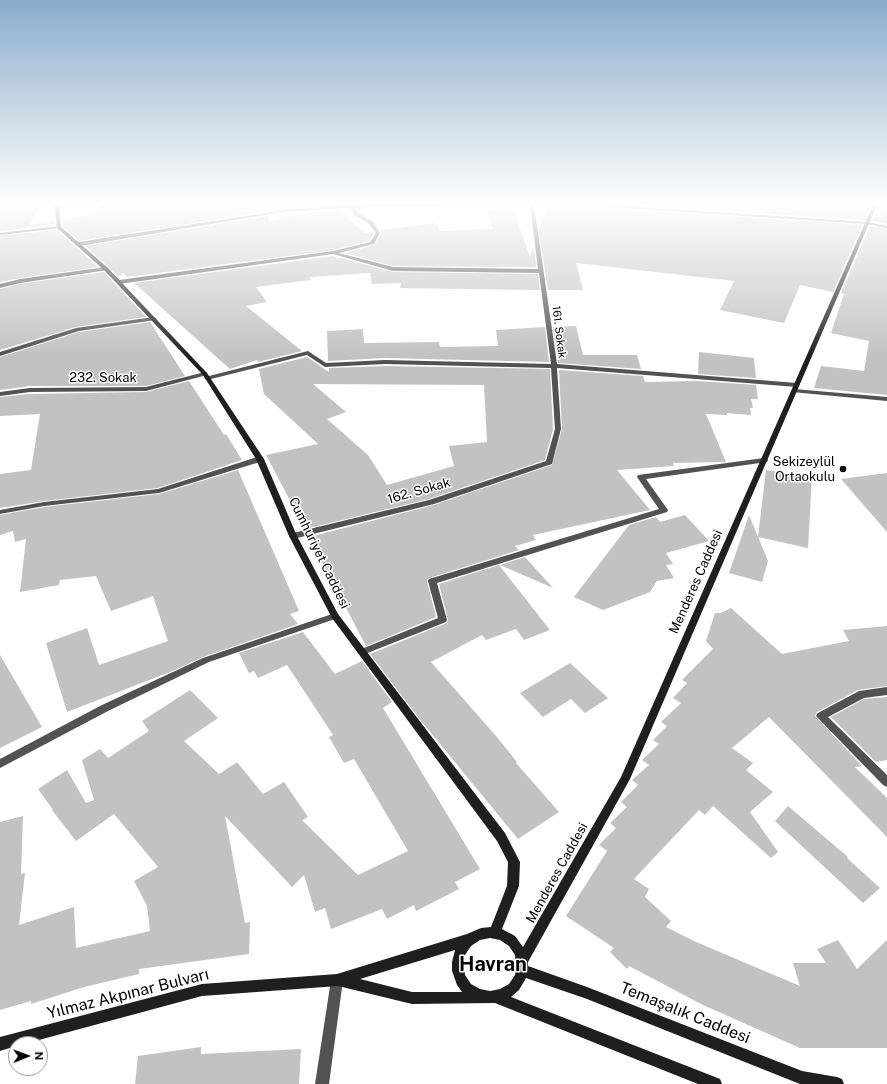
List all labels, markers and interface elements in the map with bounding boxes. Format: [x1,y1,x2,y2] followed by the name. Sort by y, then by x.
[549,305,569,359] street label: 161. Sokak
[69,370,137,386] street label: 232. Sokak
[773,454,835,485] place label: Sekizeylül Ortaokulu
[838,464,848,474] marker: Sekizeylül Ortaokulu
[386,475,452,507] street label: 162. Sokak
[285,495,353,611] street label: Cumhuriyet Caddesi
[666,528,726,636] street label: Menderes Caddesi
[523,820,591,926] street label: Menderes Caddesi
[459,953,527,977] district label: Havran
[45,965,211,1023] street label: Yılmaz Akpınar Bulvarı
[617,978,753,1048] street label: Temaşalık Caddesi
[8,1036,48,1076] north arrow
[33,1051,45,1060] text: N

